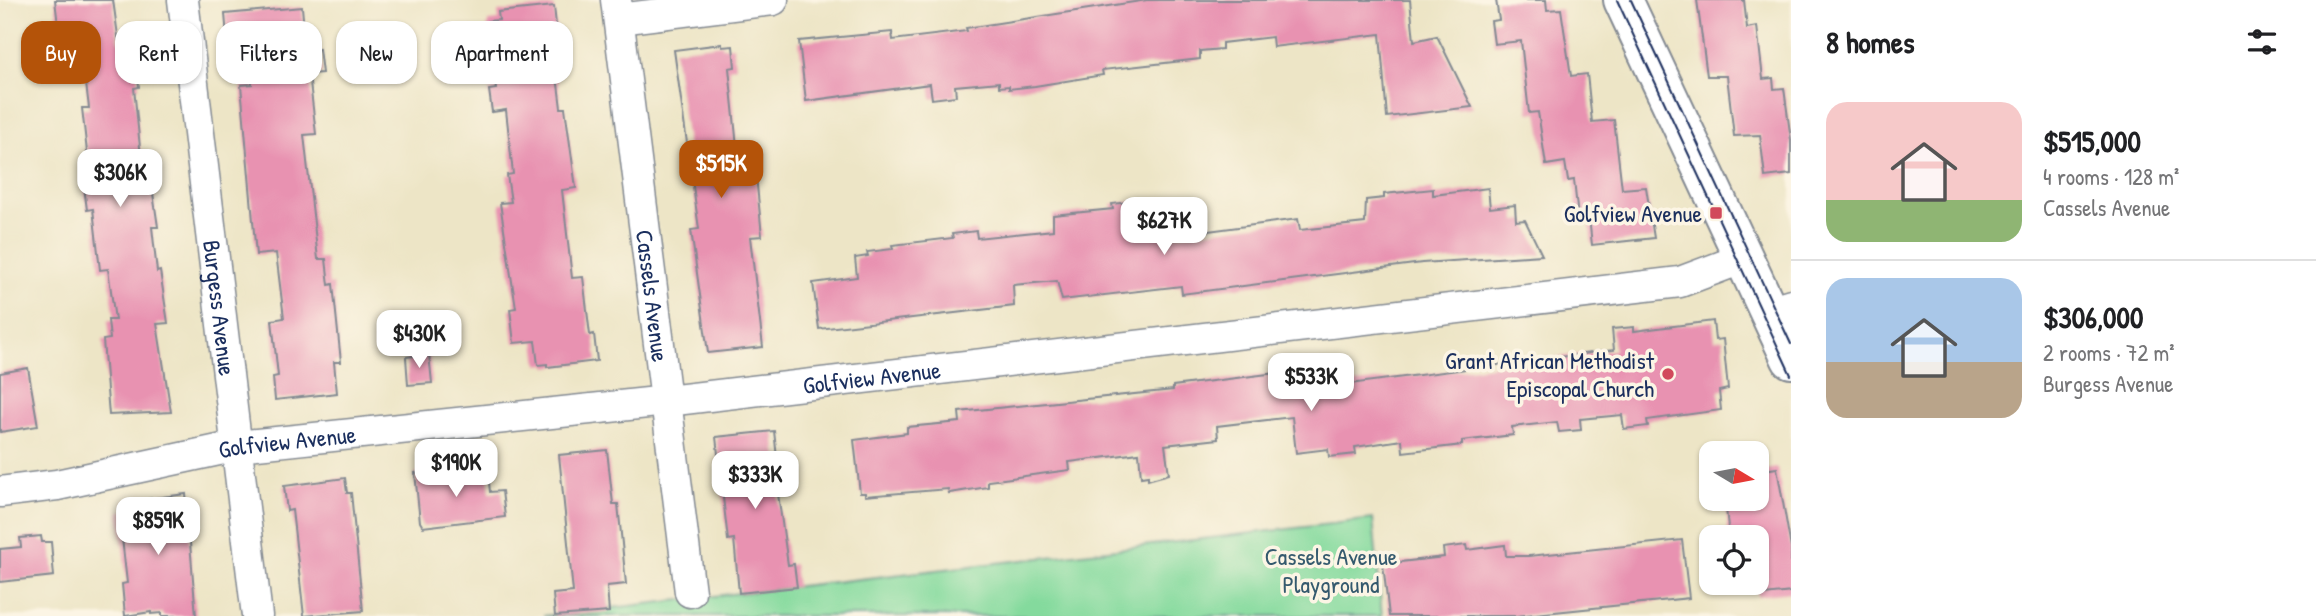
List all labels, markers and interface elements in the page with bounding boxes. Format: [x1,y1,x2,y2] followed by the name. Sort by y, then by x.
[21,21,101,84] chip: Buy
[115,21,202,84] chip: Rent
[216,21,322,84] chip: Filters
[336,21,417,84] chip: New
[431,21,573,84] chip: Apartment
[1826,22,1914,62] text: 8 homes
[2243,23,2281,61] icon: filters
[2043,121,2141,161] text: $515,000
[1882,130,1966,214] icon: home
[672,140,770,200] pin: $515K
[695,147,747,178] text: $515K
[71,150,169,209] pin: $306K
[93,156,147,187] text: $306K
[2043,161,2179,192] text: 4 rooms · 128 m²
[2043,192,2170,223] text: Cassels Avenue
[1564,197,1702,229] place label: Golfview Avenue
[1115,198,1213,257] pin: $627K
[1136,204,1192,235] text: $627K
[1708,205,1724,221] marker: Golfview Avenue
[629,228,677,364] street label: Cassels Avenue
[196,238,244,378] street label: Burgess Avenue
[2043,297,2143,337] text: $306,000
[1882,306,1966,390] icon: home
[370,310,468,370] pin: $430K
[393,317,445,348] text: $430K
[2043,337,2175,368] text: 2 rooms · 72 m²
[1445,344,1655,404] place label: Grant African Methodist Episcopal Church
[801,353,943,401] street label: Golfview Avenue
[1262,354,1360,413] pin: $533K
[1284,360,1338,391] text: $533K
[1660,366,1676,382] marker: Grant African Methodist Episcopal Church
[2043,368,2173,399] text: Burgess Avenue
[215,418,358,466] street label: Golfview Avenue
[407,440,505,499] pin: $190K
[1699,441,1769,511] north arrow
[1699,441,1769,595] map controls
[431,446,481,477] text: $190K
[706,452,804,511] pin: $333K
[728,458,782,489] text: $333K
[109,498,207,557] pin: $859K
[132,504,184,535] text: $859K
[1699,525,1769,595] button: locate
[1265,540,1398,600] park label: Cassels Avenue Playground

